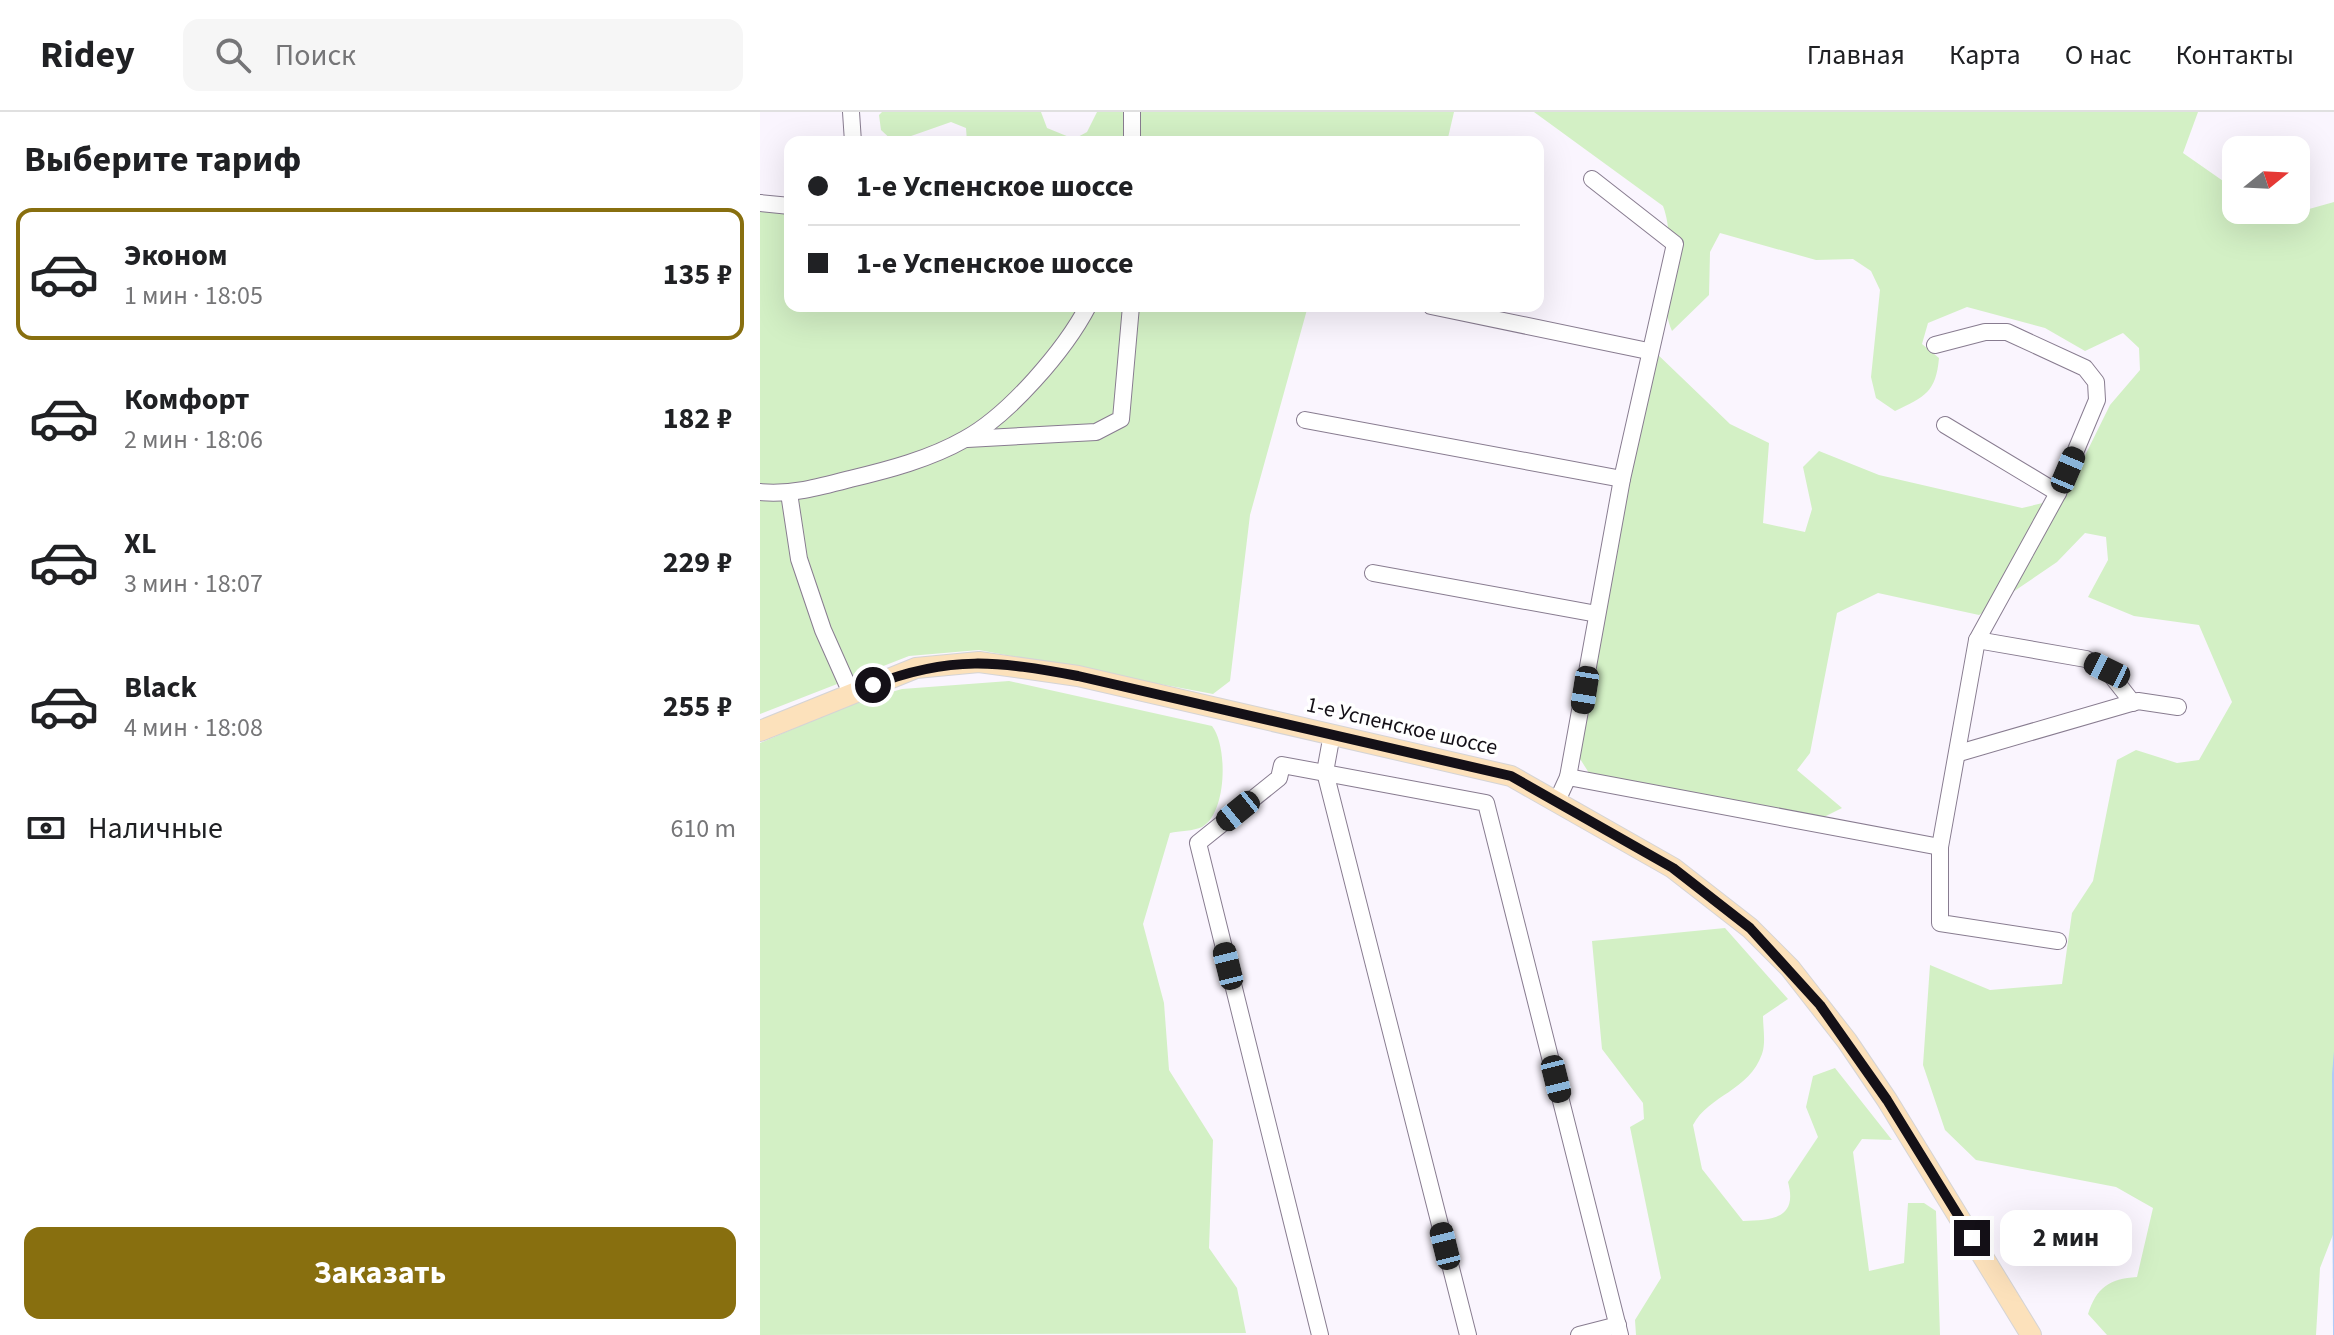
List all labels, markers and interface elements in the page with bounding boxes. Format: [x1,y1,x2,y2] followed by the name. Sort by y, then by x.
[183,19,743,91] search box
[40,28,135,82] text: Ridey
[211,33,255,77] icon: search
[275,34,356,77] text: Поиск
[1807,35,1905,75] text: Главная
[1949,35,2021,75] text: Карта
[2065,35,2132,75] text: О нас
[2176,35,2294,75] text: Контакты
[24,134,301,185] text: Выберите тариф
[2222,136,2310,224] north arrow
[2222,136,2310,224] map controls
[856,165,1134,208] text: 1-е Успенское шоссе
[124,234,228,277] text: Эконом
[28,238,100,310] icon: car
[856,242,1134,285] text: 1-е Успенское шоссе
[663,253,732,296] text: 135 ₽
[124,277,263,314] text: 1 мин · 18:05
[124,378,250,421] text: Комфорт
[28,382,100,454] icon: car
[663,397,732,440] text: 182 ₽
[124,421,263,458] text: 2 мин · 18:06
[2048,443,2088,497] car
[124,522,157,565] text: XL
[28,526,100,598] icon: car
[663,541,732,584] text: 229 ₽
[124,565,263,602] text: 3 мин · 18:07
[2080,649,2134,691] car
[1569,664,1601,716] car
[124,666,197,709] text: Black
[855,667,891,703] route start
[28,670,100,742] icon: car
[663,685,732,728] text: 255 ₽
[1303,688,1501,764] street label: 1-е Успенское шоссе
[124,709,263,746] text: 4 мин · 18:08
[1212,787,1264,835] car
[24,806,68,850] icon: cash
[88,807,223,850] text: Наличные
[670,810,736,847] text: 610 m
[1211,940,1245,992] car
[1539,1053,1573,1105] car
[2000,1210,2132,1266] callout: 2 мин
[2033,1219,2099,1256] text: 2 мин
[1428,1220,1462,1272] car
[1954,1220,1990,1256] route end
[24,1227,736,1319] button: Заказать

